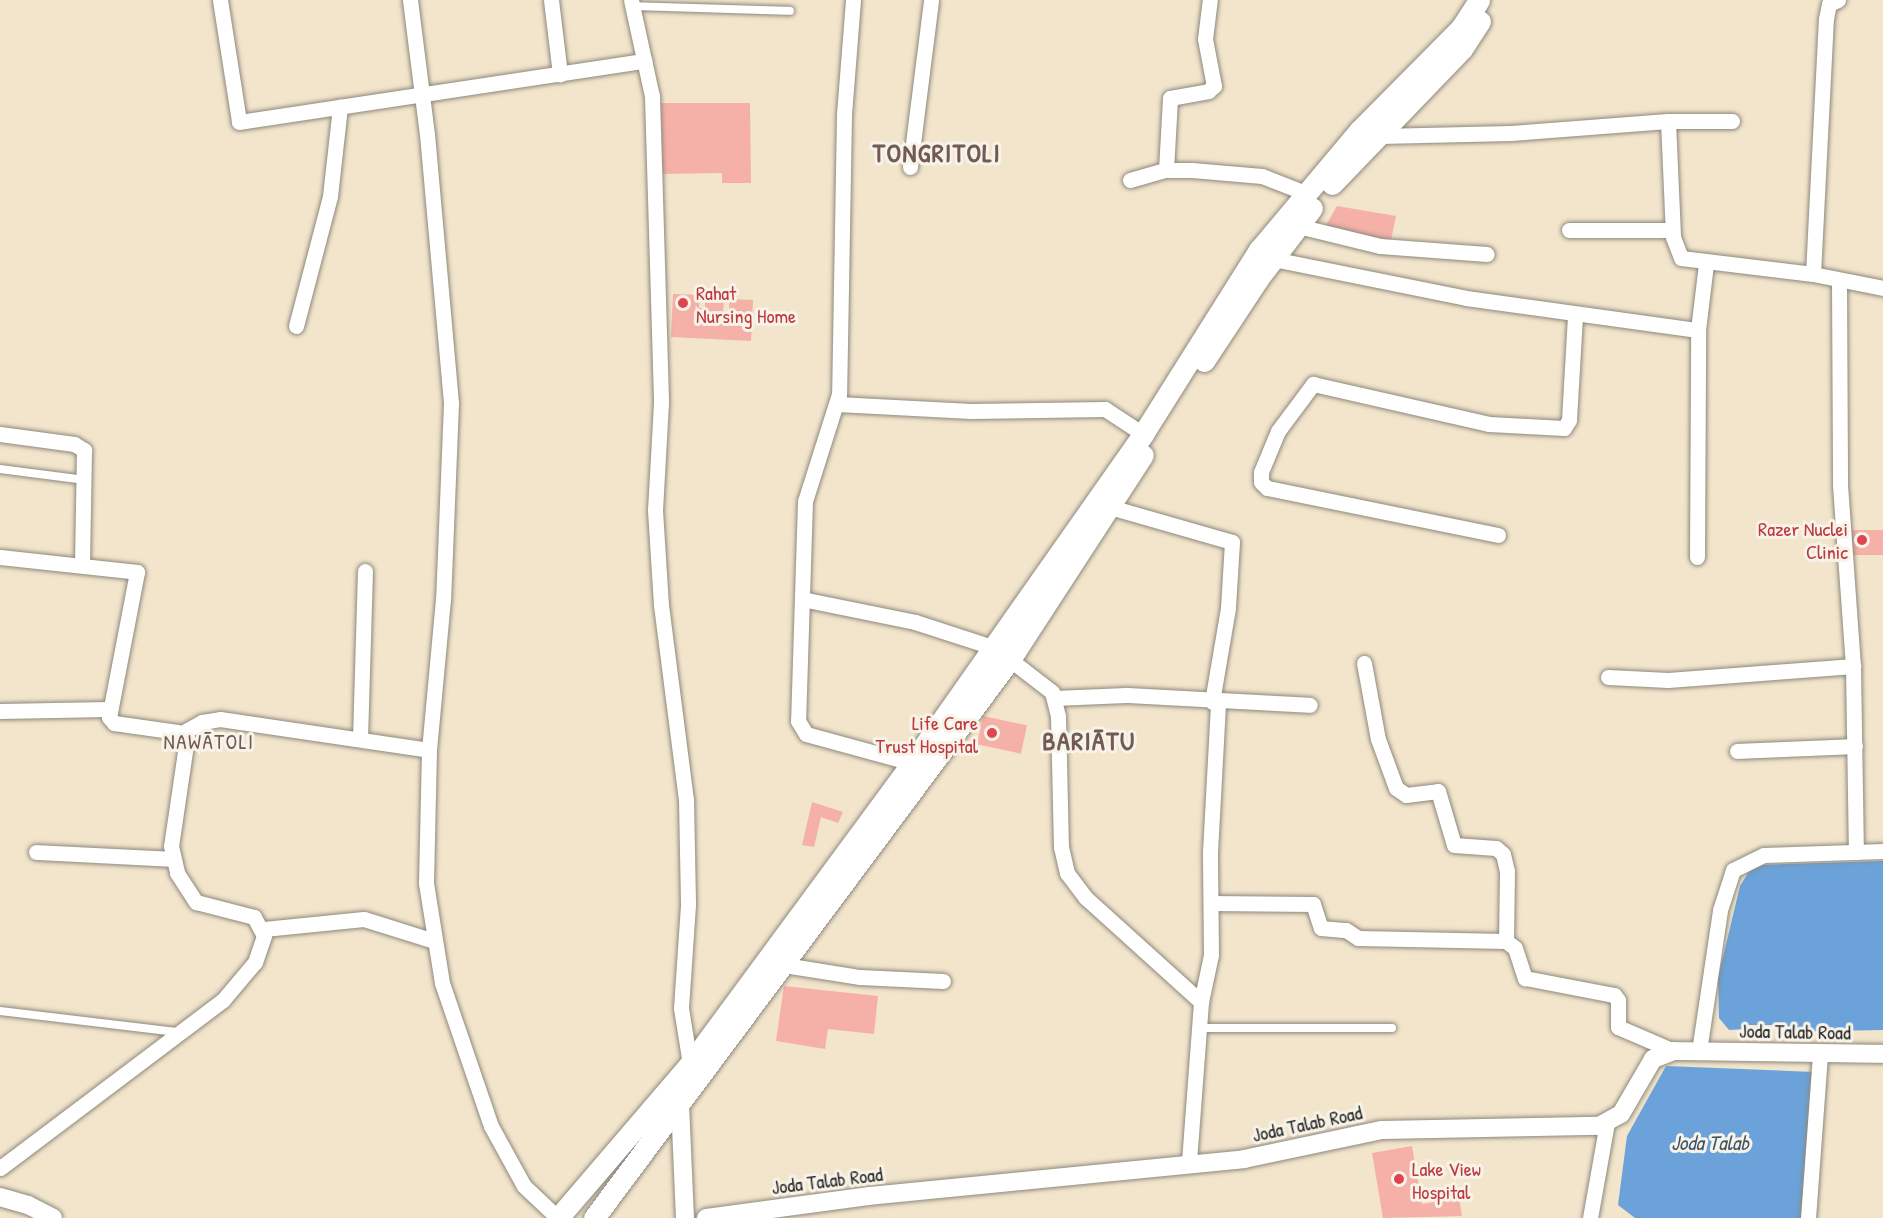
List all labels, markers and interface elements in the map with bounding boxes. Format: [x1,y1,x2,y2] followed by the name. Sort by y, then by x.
[873,137,1001,169] district label: TONGRITOLI
[696,280,796,327] place label: Rahat Nursing Home
[674,294,692,312] marker: Rahat Nursing Home
[1758,516,1848,563] place label: Razer Nuclei Clinic
[1853,531,1871,549] marker: Razer Nuclei Clinic
[876,710,978,757] place label: Life Care Trust Hospital
[983,724,1001,742] marker: Life Care Trust Hospital
[1042,725,1136,757] district label: BARIĀTU
[164,729,254,755] district label: NAWĀTOLI
[1739,1018,1851,1044] street label: Joda Talab Road
[1250,1100,1364,1146] street label: Joda Talab Road
[1671,1130,1749,1156] water label: Joda Talab
[1412,1156,1481,1203] place label: Lake View Hospital
[770,1161,884,1199] street label: Joda Talab Road
[1390,1170,1408,1188] marker: Lake View Hospital

